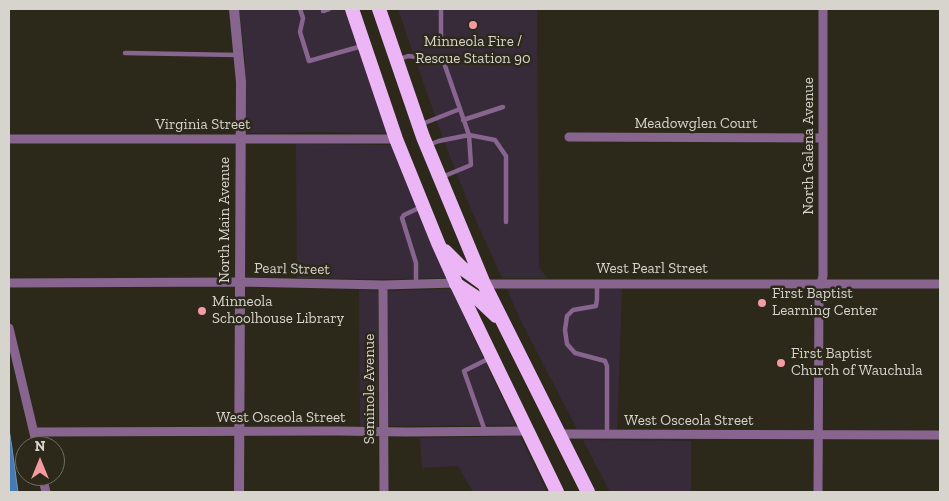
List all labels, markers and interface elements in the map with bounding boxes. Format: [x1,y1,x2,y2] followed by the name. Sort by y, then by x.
[467,19,479,31] marker: Minneola Fire / Rescue Station 90
[415,33,531,68] place label: Minneola Fire / Rescue Station 90
[800,77,818,215] street label: North Galena Avenue
[634,115,758,133] street label: Meadowglen Court
[155,116,251,134] street label: Virginia Street
[216,157,234,283] street label: North Main Avenue
[254,259,330,279] street label: Pearl Street
[596,260,708,278] street label: West Pearl Street
[772,285,878,320] place label: First Baptist Learning Center
[212,293,344,328] place label: Minneola Schoolhouse Library
[756,297,768,309] marker: First Baptist Learning Center
[196,305,208,317] marker: Minneola Schoolhouse Library
[361,334,379,444] street label: Seminole Avenue
[791,345,922,380] place label: First Baptist Church of Wauchula
[775,357,787,369] marker: First Baptist Church of Wauchula
[216,409,346,427] street label: West Osceola Street
[624,412,754,430] street label: West Osceola Street
[15,436,65,486] north arrow
[35,438,45,455] text: N

